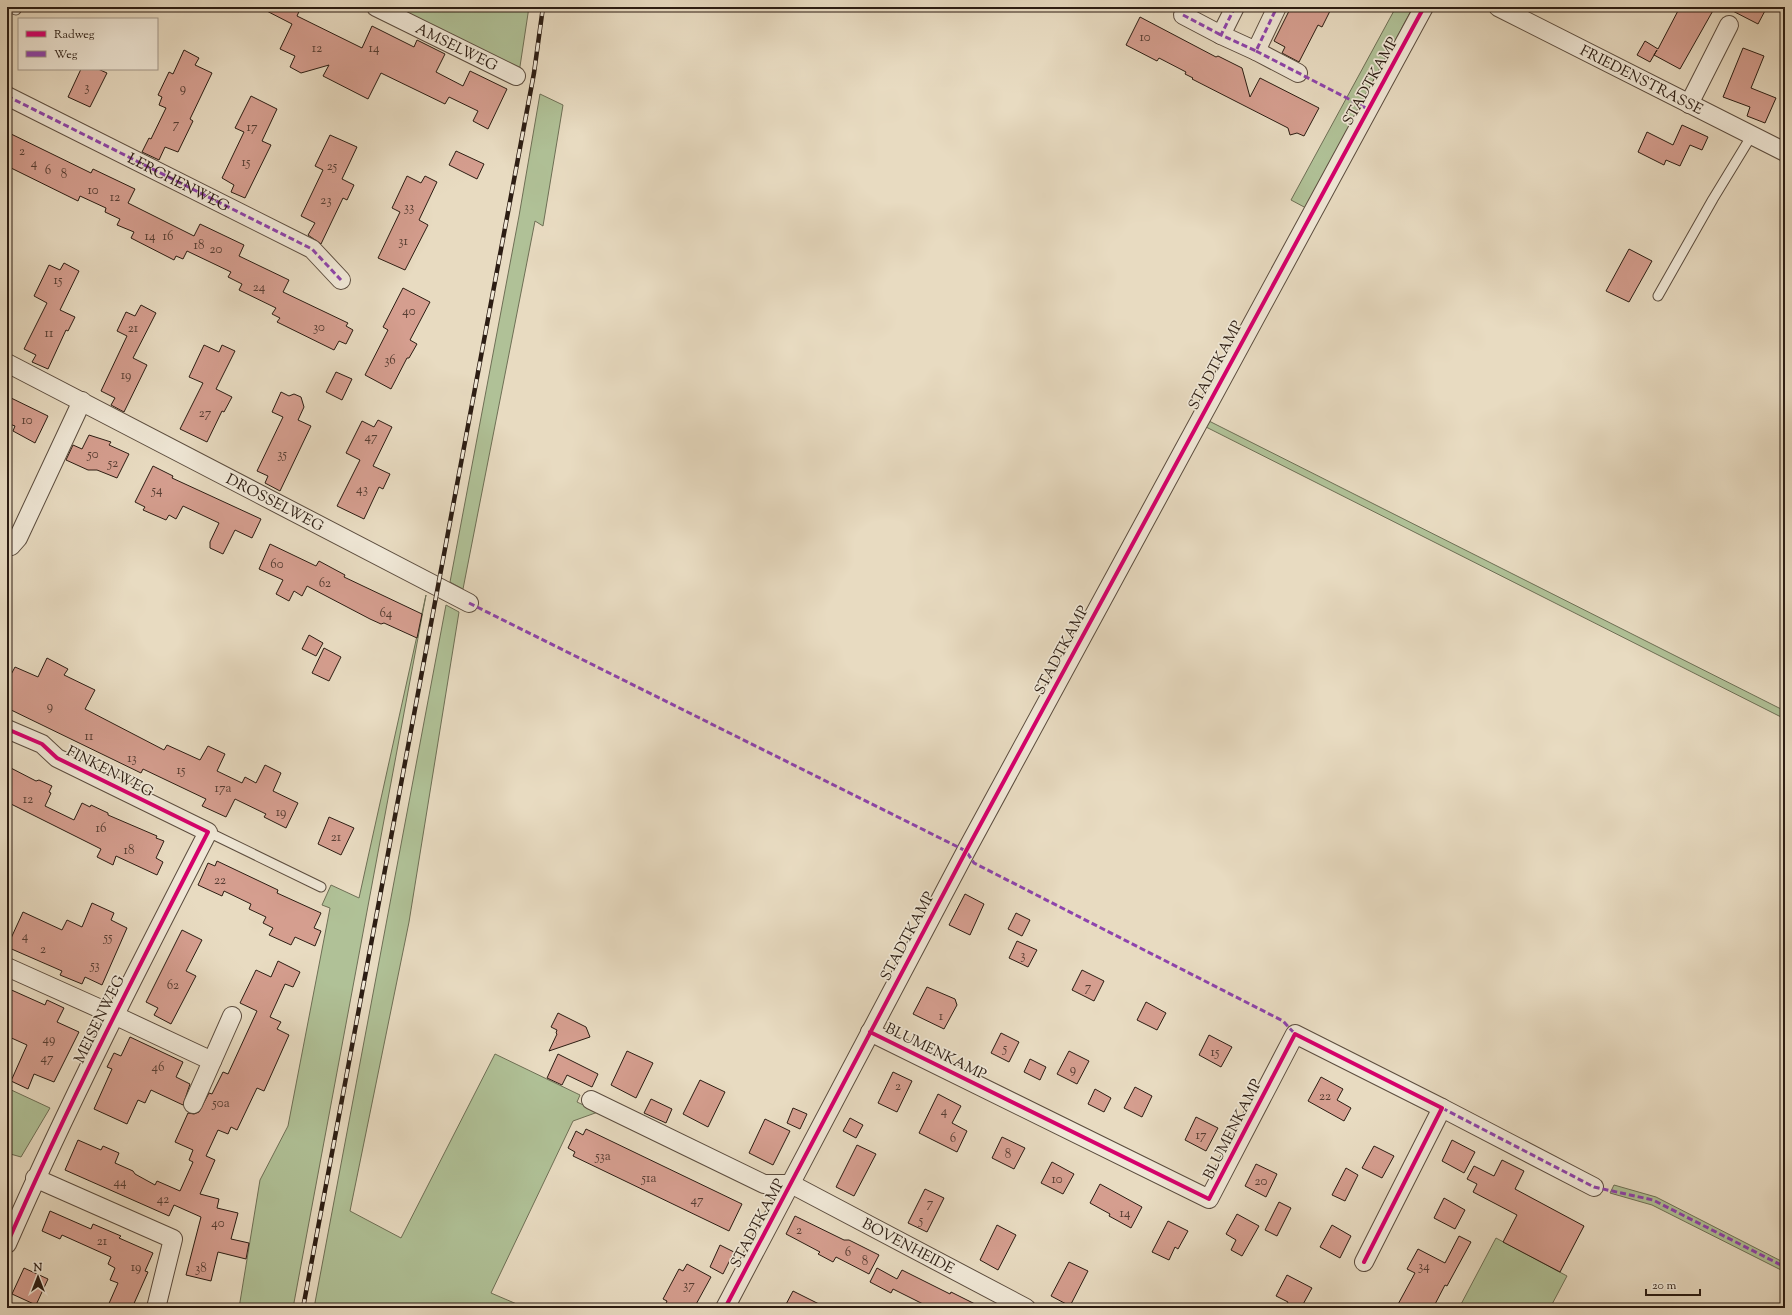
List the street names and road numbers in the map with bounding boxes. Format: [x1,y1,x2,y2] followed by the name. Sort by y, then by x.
[411,19,501,77] street label: AMSELWEG
[1338,33,1405,130] street label: STADTKAMP
[1576,41,1706,121] street label: FRIEDENSTRASSE
[123,149,232,218] street label: LERCHENWEG
[1184,317,1249,414] street label: STADTKAMP
[222,470,327,538] street label: DROSSELWEG
[1030,602,1095,699] street label: STADTKAMP
[62,741,156,803] street label: FINKENWEG
[876,888,941,985] street label: STADTKAMP
[70,972,131,1067] street label: MEISENWEG
[881,1019,990,1086] street label: BLUMENKAMP
[1199,1075,1268,1184] street label: BLUMENKAMP
[726,1175,791,1272] street label: STADTKAMP
[858,1214,958,1280] street label: BOVENHEIDE

